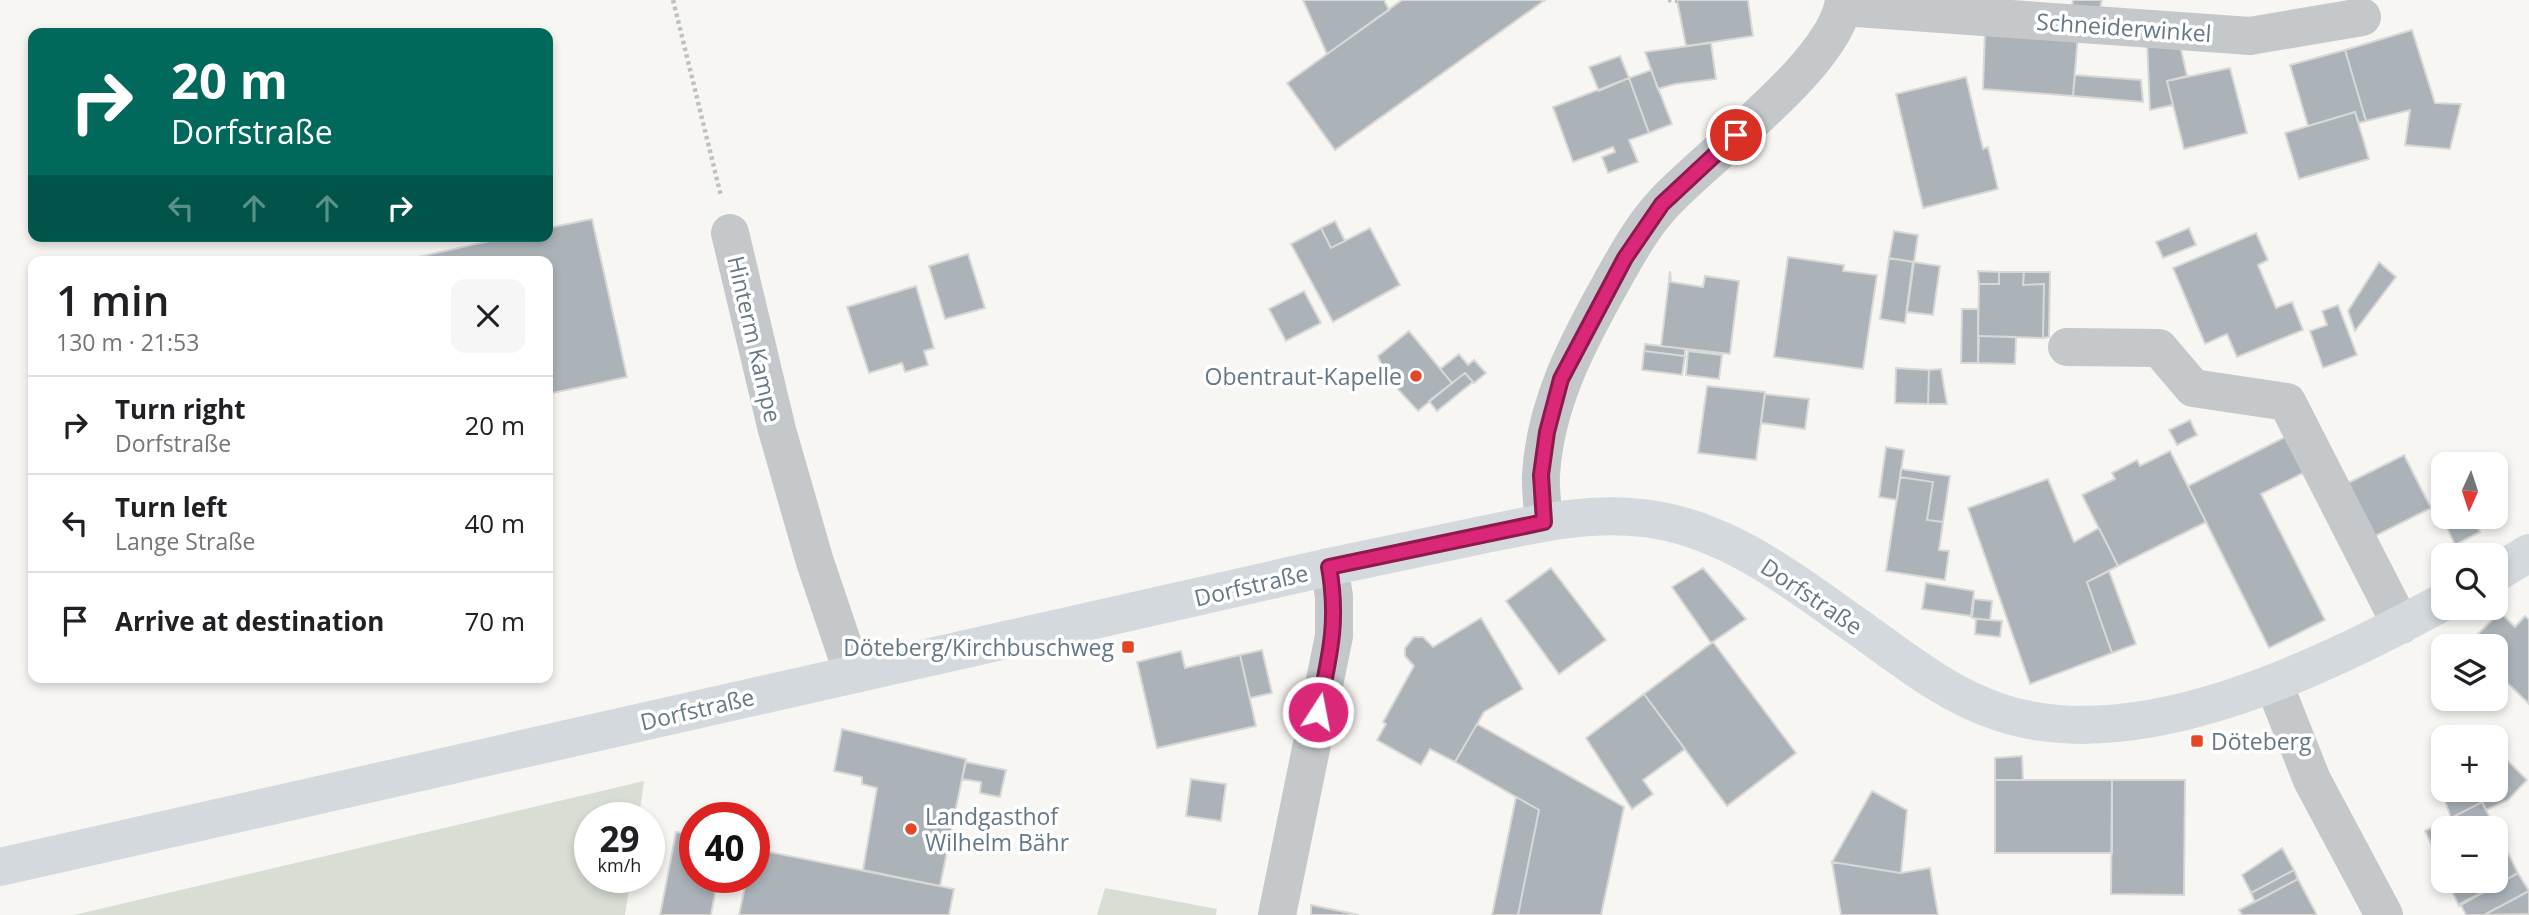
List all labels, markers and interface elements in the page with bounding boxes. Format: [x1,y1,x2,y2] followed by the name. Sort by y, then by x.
[2035,5,2213,49] street label: Schneiderwinkel
[171,47,288,113] text: 20 m
[56,56,147,147] icon: right
[1706,105,1766,165] pin
[171,110,333,153] text: Dorfstraße
[1717,116,1755,154] icon: arrive
[162,189,200,227] icon: left
[235,189,273,227] icon: ahead
[308,189,346,227] icon: ahead
[381,189,419,227] icon: right
[720,253,790,425] street label: Hinterm Kampe
[56,271,169,328] text: 1 min
[451,279,525,353] button: close
[56,326,199,358] text: 130 m · 21:53
[1205,360,1402,392] place label: Obentraut-Kapelle
[1408,368,1424,384] marker: Obentraut-Kapelle
[115,391,246,427] text: Turn right
[56,406,94,444] icon: right
[464,407,525,443] text: 20 m
[115,427,231,459] text: Dorfstraße
[2431,452,2508,528] north arrow
[2431,452,2508,893] map controls
[115,489,227,525] text: Turn left
[56,504,94,542] icon: left
[464,505,525,541] text: 40 m
[115,525,256,557] text: Lange Straße
[2431,543,2508,620] button: search
[1755,550,1869,642] street label: Dorfstraße
[1191,556,1311,614] street label: Dorfstraße
[56,602,94,640] icon: arrive
[115,603,384,639] text: Arrive at destination
[464,603,525,639] text: 70 m
[843,631,1114,663] place label: Döteberg/Kirchbuschweg
[2431,634,2508,711] button: layers
[1120,639,1136,655] marker: Döteberg/Kirchbuschweg
[1281,675,1355,749] position arrow
[637,680,757,738] street label: Dorfstraße
[2211,725,2312,757] place label: Döteberg
[2431,725,2508,802] button: +
[2189,733,2205,749] marker: Döteberg
[925,800,1070,858] place label: Landgasthof Wilhelm Bähr
[679,802,770,893] speed limit sign: 40
[599,815,640,862] text: 29
[2431,816,2508,893] button: −
[903,821,919,837] marker: Landgasthof Wilhelm Bähr
[598,853,641,877] text: km/h

